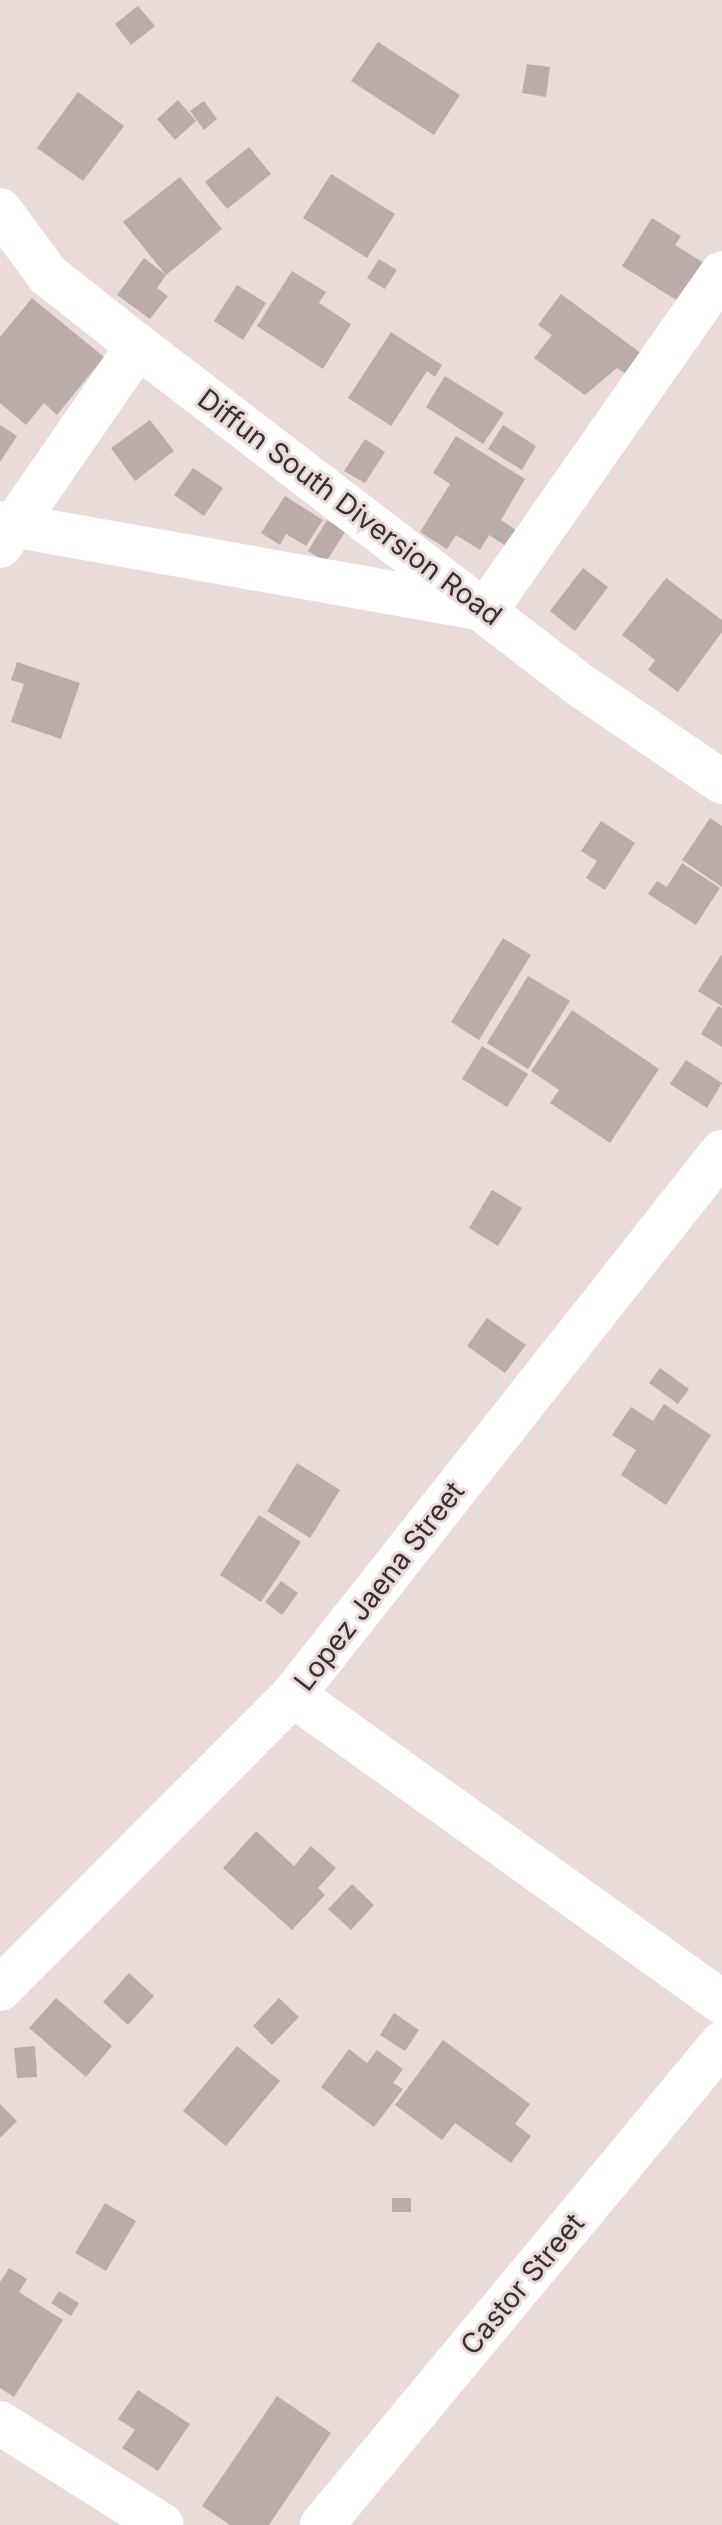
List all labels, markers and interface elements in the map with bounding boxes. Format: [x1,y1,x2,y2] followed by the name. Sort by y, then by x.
[191,382,509,632] street label: Diffun South Diversion Road
[287,1475,471,1697] street label: Lopez Jaena Street
[453,2207,591,2361] street label: Castor Street

